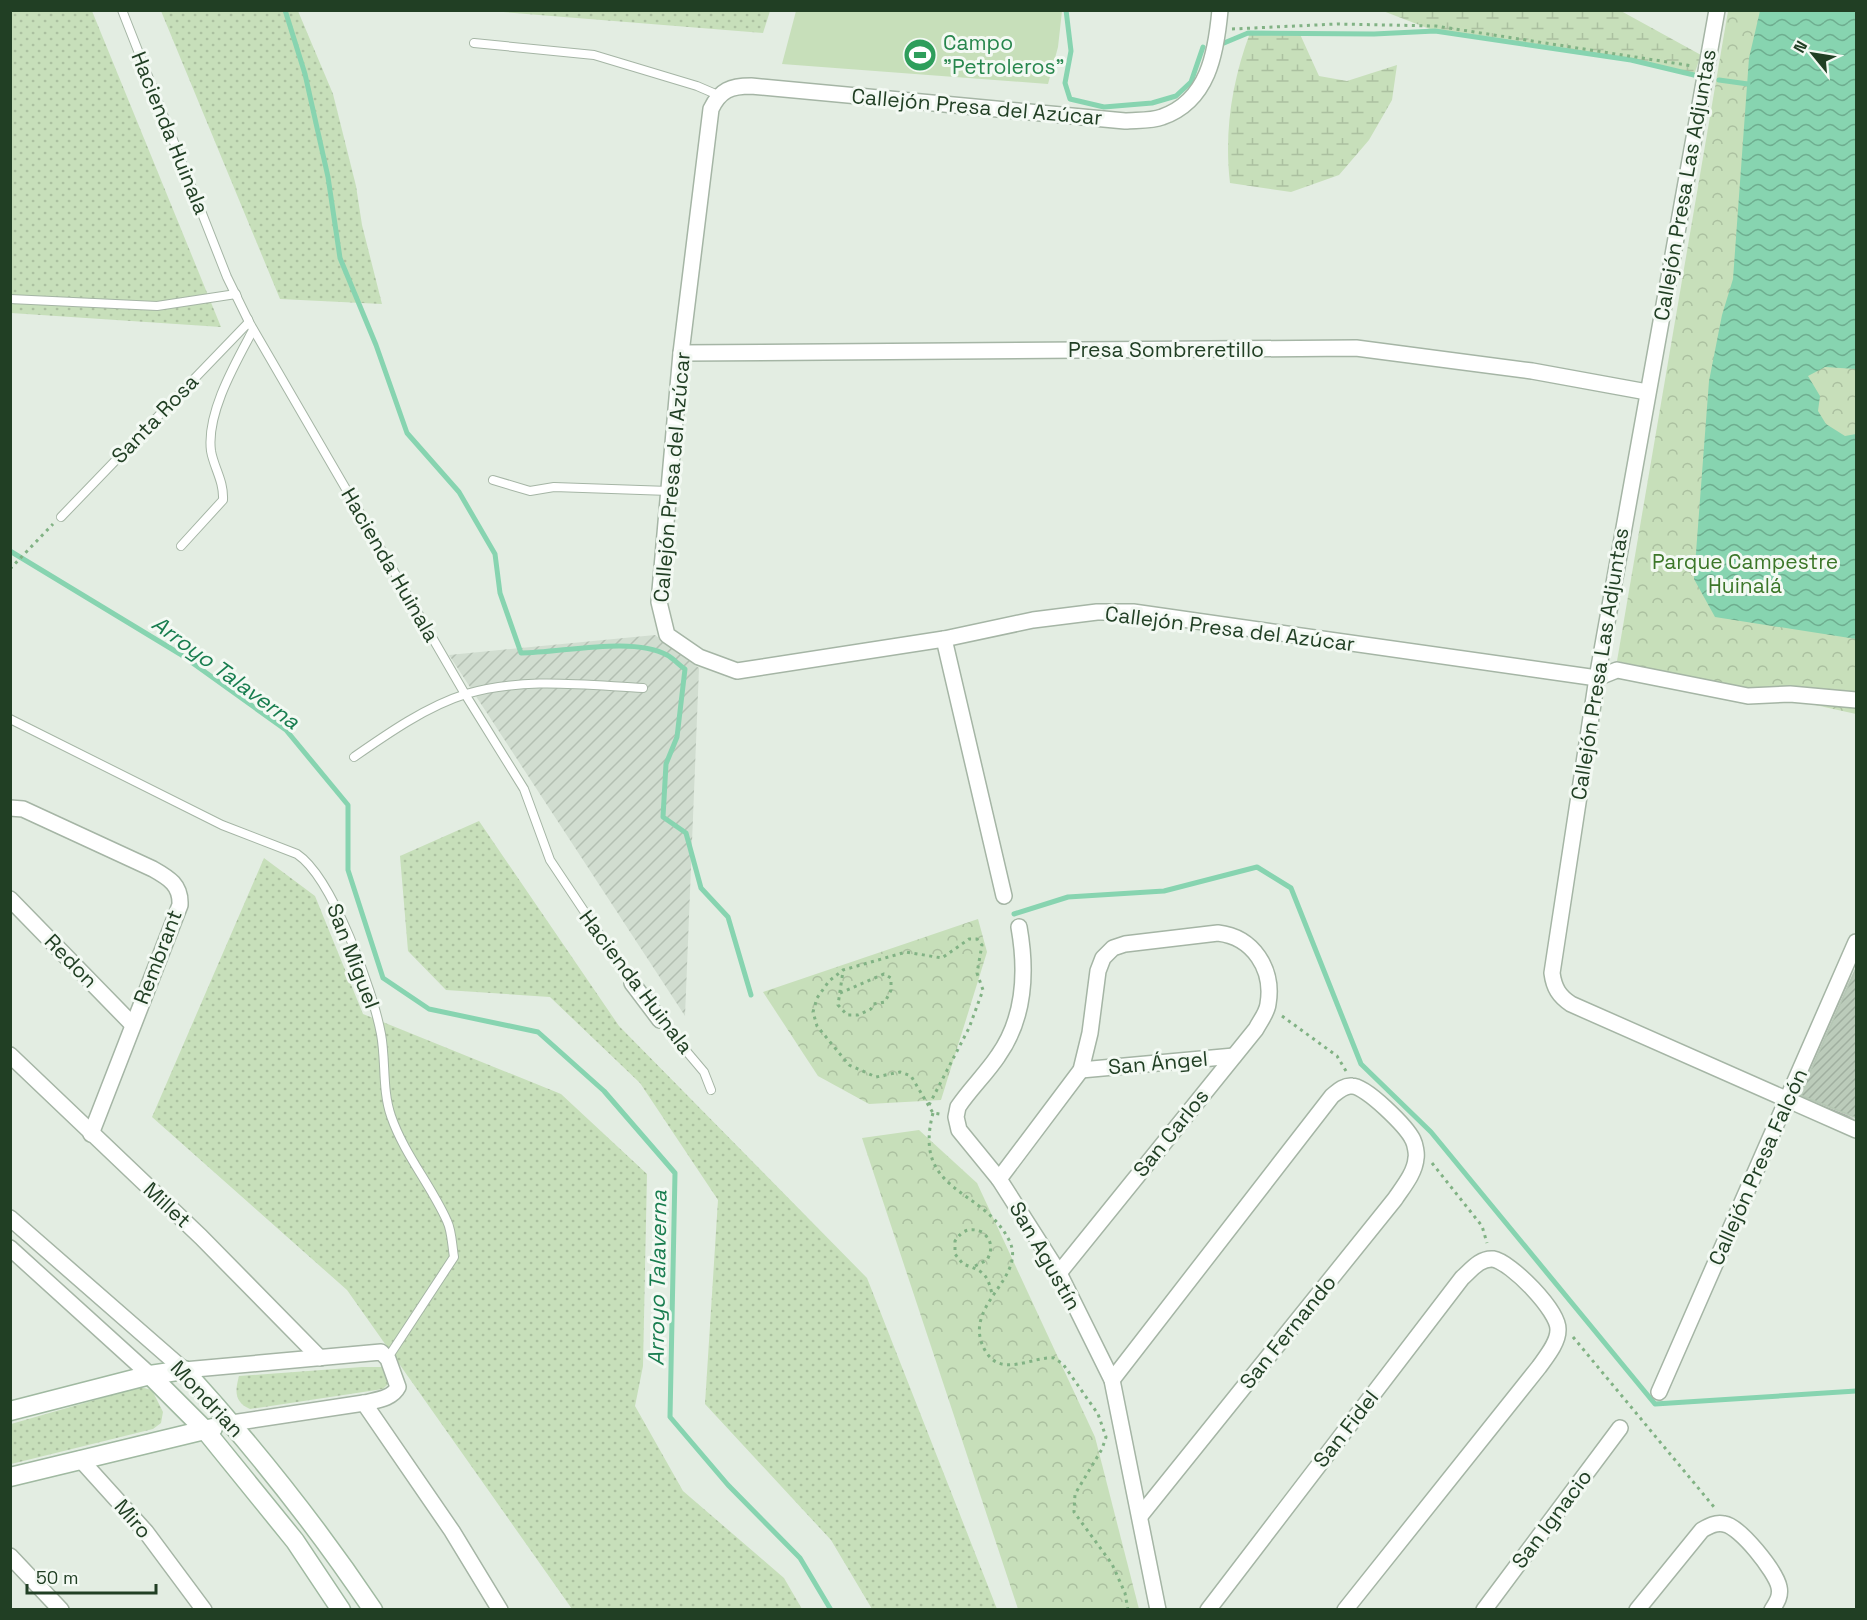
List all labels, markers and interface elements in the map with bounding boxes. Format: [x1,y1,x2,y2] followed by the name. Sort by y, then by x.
[1783,24,1843,84] north arrow
[943,29,1064,80] place label: Campo "Petroleros"
[902,37,938,73] sports icon: Campo "Petroleros"
[1789,37,1812,57] text: N
[125,47,215,218] street label: Hacienda Huinala
[1647,47,1722,323] street label: Callejón Presa Las Adjuntas
[851,82,1104,131] street label: Callejón Presa del Azúcar
[1068,336,1264,363] street label: Presa Sombreretillo
[647,350,696,603] street label: Callejón Presa del Azúcar
[105,368,204,469] street label: Santa Rosa
[335,483,446,647] street label: Hacienda Huinala
[1565,526,1634,802] street label: Callejón Presa Las Adjuntas
[1652,548,1838,599] park label: Parque Campestre Huinalá
[1104,600,1357,657] street label: Callejón Presa del Azúcar
[147,609,306,735] water label: Arroyo Talaverna
[321,899,386,1012] street label: San Miguel
[573,904,699,1059] street label: Hacienda Huinala
[127,906,188,1008] street label: Rembrant
[39,928,104,993] street label: Redon
[1107,1045,1209,1080] street label: San Ángel
[1702,1064,1813,1269] street label: Callejón Presa Falcón
[1127,1083,1214,1182] street label: San Carlos
[138,1176,197,1233] street label: Millet
[641,1190,673,1366] water label: Arroyo Talaverna
[1003,1197,1087,1315] street label: San Agustín
[1233,1269,1342,1394] street label: San Fernando
[165,1355,250,1443] street label: Mondrian
[1307,1385,1384,1473] street label: San Fidel
[1506,1464,1598,1574] street label: San Ignacio
[109,1493,158,1544] street label: Miro
[27,1557,156,1595] scale bar
[36,1566,78,1589] text: 50 m

